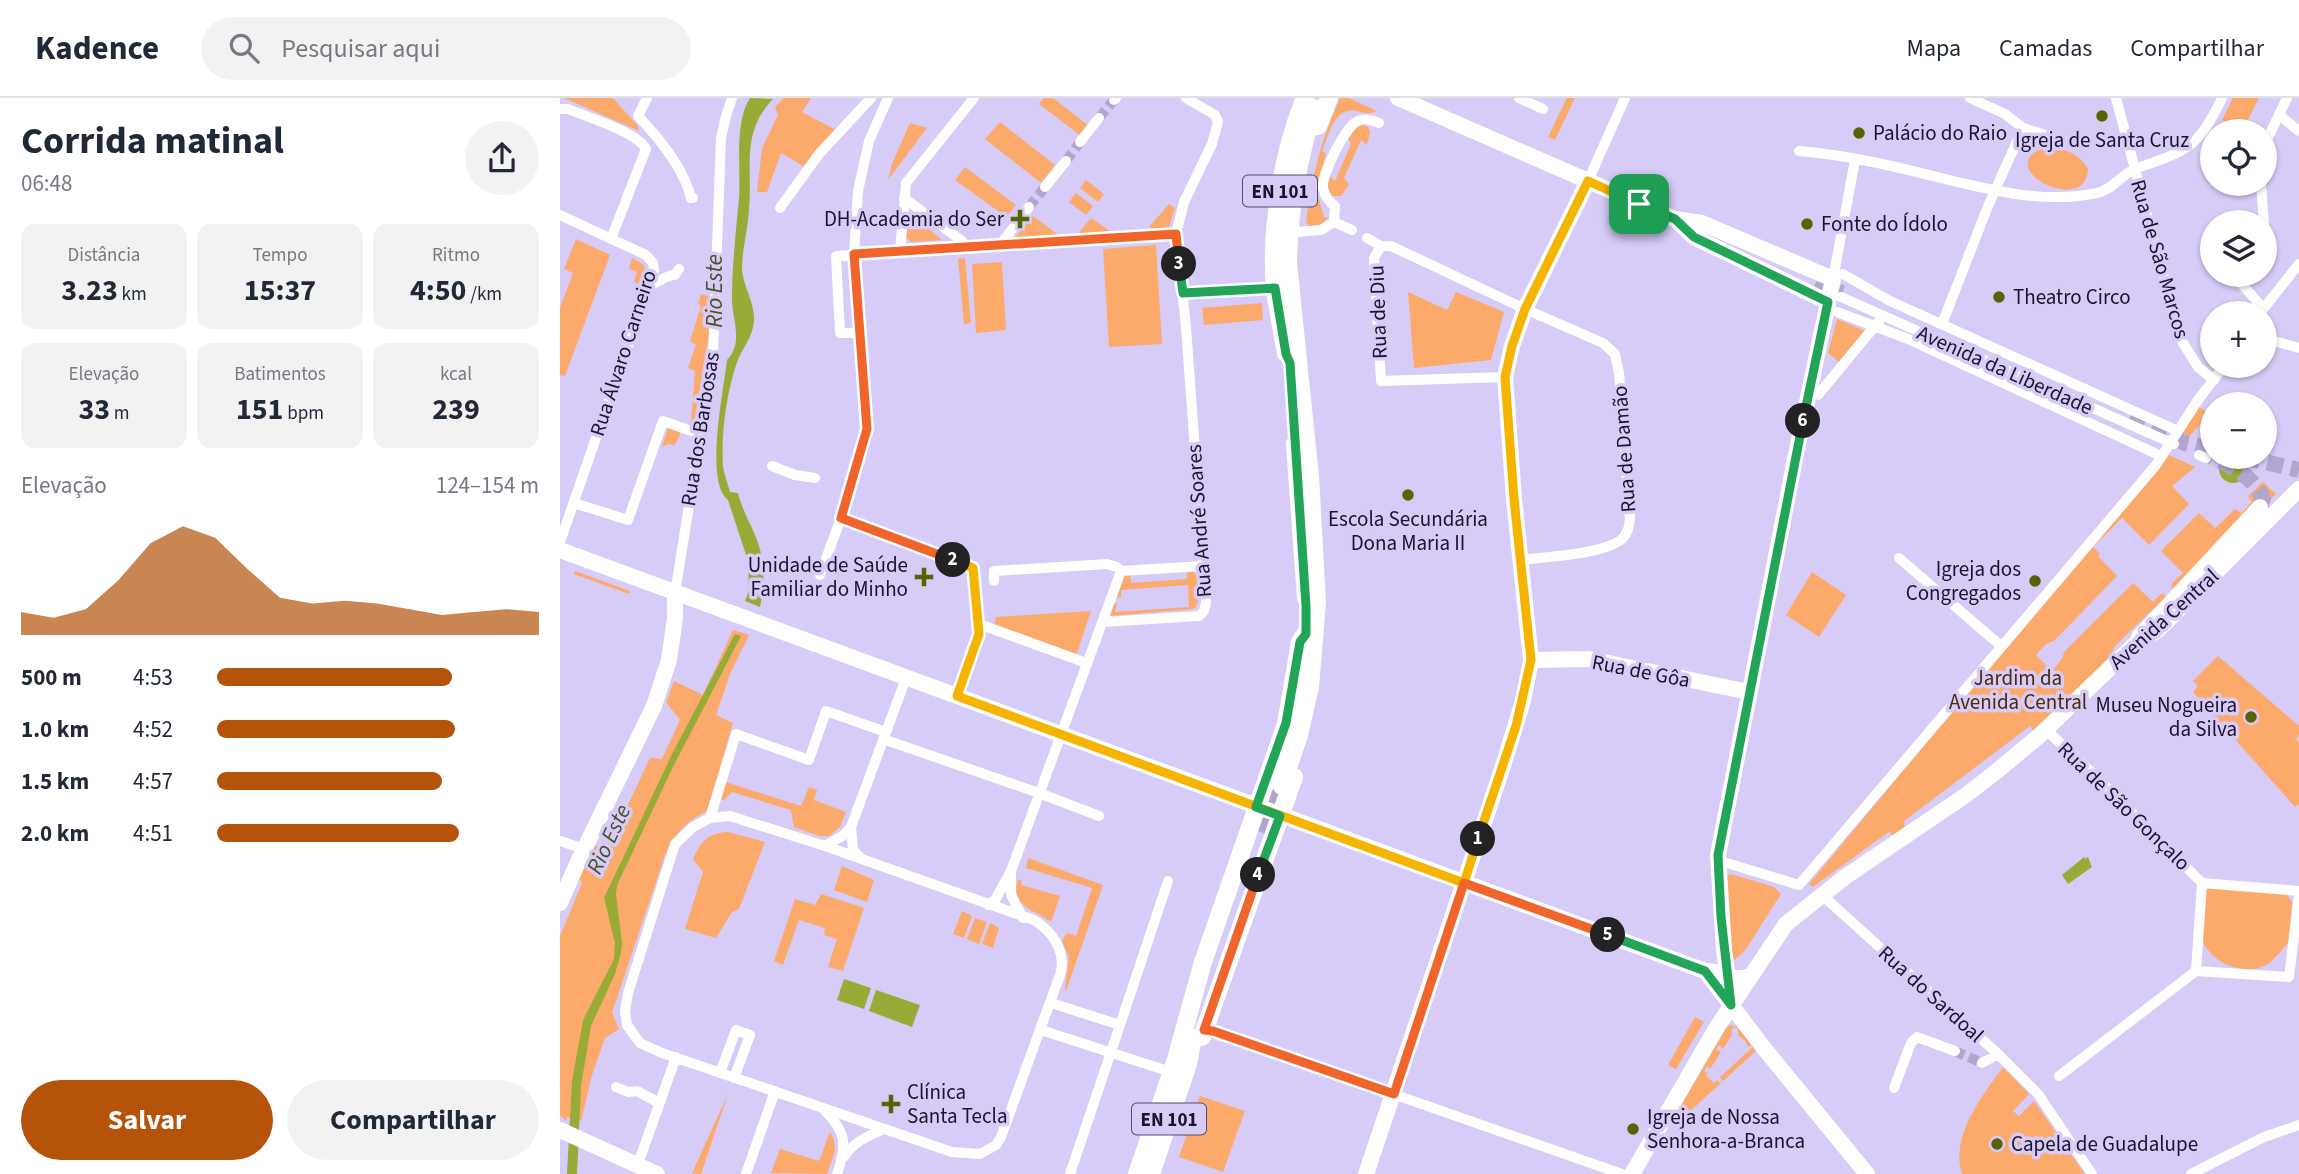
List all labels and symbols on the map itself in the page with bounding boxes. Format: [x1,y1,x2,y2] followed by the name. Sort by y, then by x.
[2094,108,2110,124] marker: Igreja de Santa Cruz
[1873,118,2007,148] place label: Palácio do Raio
[1851,125,1867,141] marker: Palácio do Raio
[2015,125,2189,155] place label: Igreja de Santa Cruz
[1609,174,1669,234] pin
[1243,176,1317,206] road number: EN 101
[2123,176,2197,342] street label: Rua de São Marcos
[824,204,1005,234] place label: DH-Academia do Ser
[1010,209,1030,229] marker: DH-Academia do Ser
[1821,209,1948,239] place label: Fonte do Ídolo
[1799,216,1815,232] marker: Fonte do Ídolo
[1162,246,1196,282] pin: 3
[698,254,731,328] water label: Rio Este
[1361,265,1395,359] street label: Rua de Diu
[582,266,664,440] street label: Rua Álvaro Carneiro
[2013,282,2131,312] place label: Theatro Circo
[1991,289,2007,305] marker: Theatro Circo
[1912,318,2098,422] street label: Avenida da Liberdade
[673,350,727,508] street label: Rua dos Barbosas
[1605,384,1643,514] street label: Rua de Damão
[1786,404,1820,438] pin: 6
[1179,443,1219,599] street label: Rua André Soares
[1400,487,1416,503] marker: Escola Secundária Dona Maria II
[1328,504,1488,558] place label: Escola Secundária Dona Maria II
[936,542,970,578] pin: 2
[748,550,908,604] place label: Unidade de Saúde Familiar do Minho
[1906,554,2021,608] place label: Igreja dos Congregados
[2103,562,2225,676] street label: Avenida Central
[914,567,934,587] marker: Unidade de Saúde Familiar do Minho
[2027,573,2043,589] marker: Igreja dos Congregados
[1590,647,1692,695] street label: Rua de Gôa
[1949,663,2087,717] park label: Jardim da Avenida Central
[2096,690,2237,744] place label: Museu Nogueira da Silva
[2243,709,2259,725] marker: Museu Nogueira da Silva
[2051,735,2197,877] street label: Rua de São Gonçalo
[578,799,639,880] water label: Rio Este
[1460,822,1496,856] pin: 1
[1240,858,1276,892] pin: 4
[1590,918,1626,952] pin: 5
[1872,938,1990,1050] street label: Rua do Sardoal
[907,1077,1008,1131] place label: Clínica Santa Tecla
[881,1094,901,1114] marker: Clínica Santa Tecla
[1647,1102,1805,1156] place label: Igreja de Nossa Senhora-a-Branca
[1132,1104,1206,1134] road number: EN 101
[1625,1121,1641,1137] marker: Igreja de Nossa Senhora-a-Branca
[2011,1129,2198,1159] place label: Capela de Guadalupe
[1989,1136,2005,1152] marker: Capela de Guadalupe

